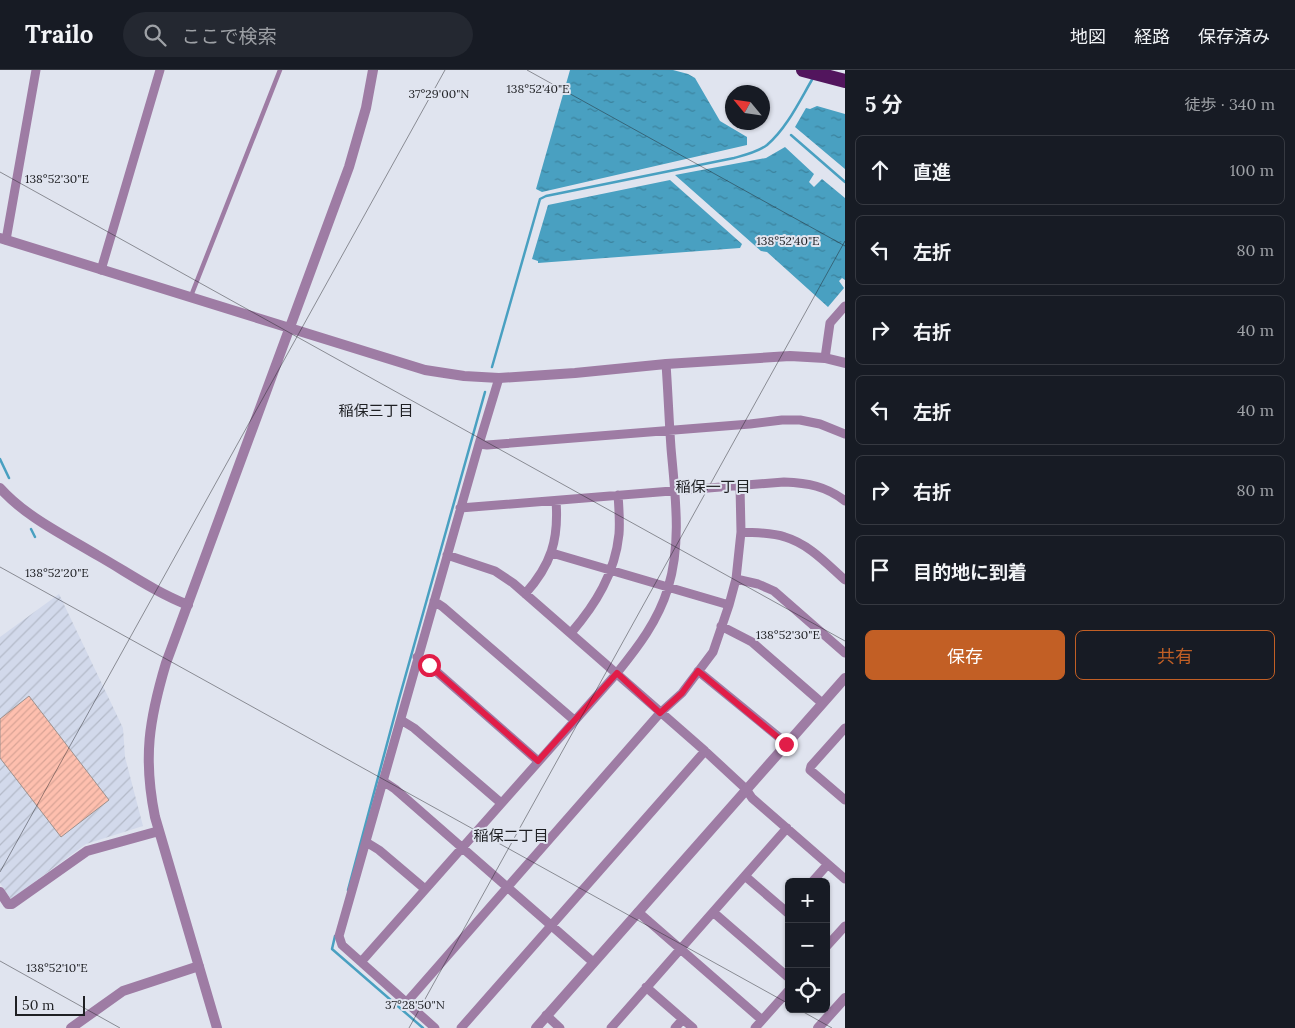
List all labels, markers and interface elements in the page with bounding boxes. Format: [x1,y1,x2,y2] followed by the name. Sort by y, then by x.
[123,12,473,57] search box
[25,19,93,50] text: Trailo
[141,21,169,49] icon: search
[181,24,276,48] text: ここで検索
[1070,25,1106,48] text: 地図
[1134,25,1170,48] text: 経路
[1198,25,1270,48] text: 保存済み
[506,81,570,96] text: 138°52'40"E
[725,85,770,130] north arrow
[409,86,469,101] text: 37°29'00"N
[865,91,903,118] text: 5 分
[1185,94,1275,114] text: 徒歩 · 340 m
[866,156,894,184] icon: ahead
[913,160,951,184] text: 直進
[1230,160,1274,180] text: 100 m
[25,171,89,186] text: 138°52'30"E
[756,233,820,248] text: 138°52'40"E
[866,236,894,264] icon: left
[913,240,951,264] text: 左折
[1237,240,1274,260] text: 80 m
[866,316,894,344] icon: right
[913,320,951,344] text: 右折
[1237,320,1274,340] text: 40 m
[866,396,894,424] icon: left
[913,400,951,424] text: 左折
[1237,400,1274,420] text: 40 m
[338,401,414,420] district label: 稲保三丁目
[866,476,894,504] icon: right
[675,477,751,496] district label: 稲保一丁目
[913,480,951,504] text: 右折
[1237,480,1274,500] text: 80 m
[866,556,894,584] icon: arrive
[913,560,1027,584] text: 目的地に到着
[25,565,89,580] text: 138°52'20"E
[756,627,820,642] text: 138°52'30"E
[865,630,1065,680] button: 保存
[1075,630,1275,680] button: 共有
[418,654,441,677] route start
[775,733,798,756] route end
[473,826,549,845] district label: 稲保二丁目
[785,878,830,1013] map controls
[785,878,830,923] button: +
[785,923,830,968] button: −
[26,960,88,975] text: 138°52'10"E
[785,968,830,1013] button: locate
[15,993,85,1016] scale bar
[22,996,55,1014] text: 50 m
[385,997,445,1012] text: 37°28'50"N

